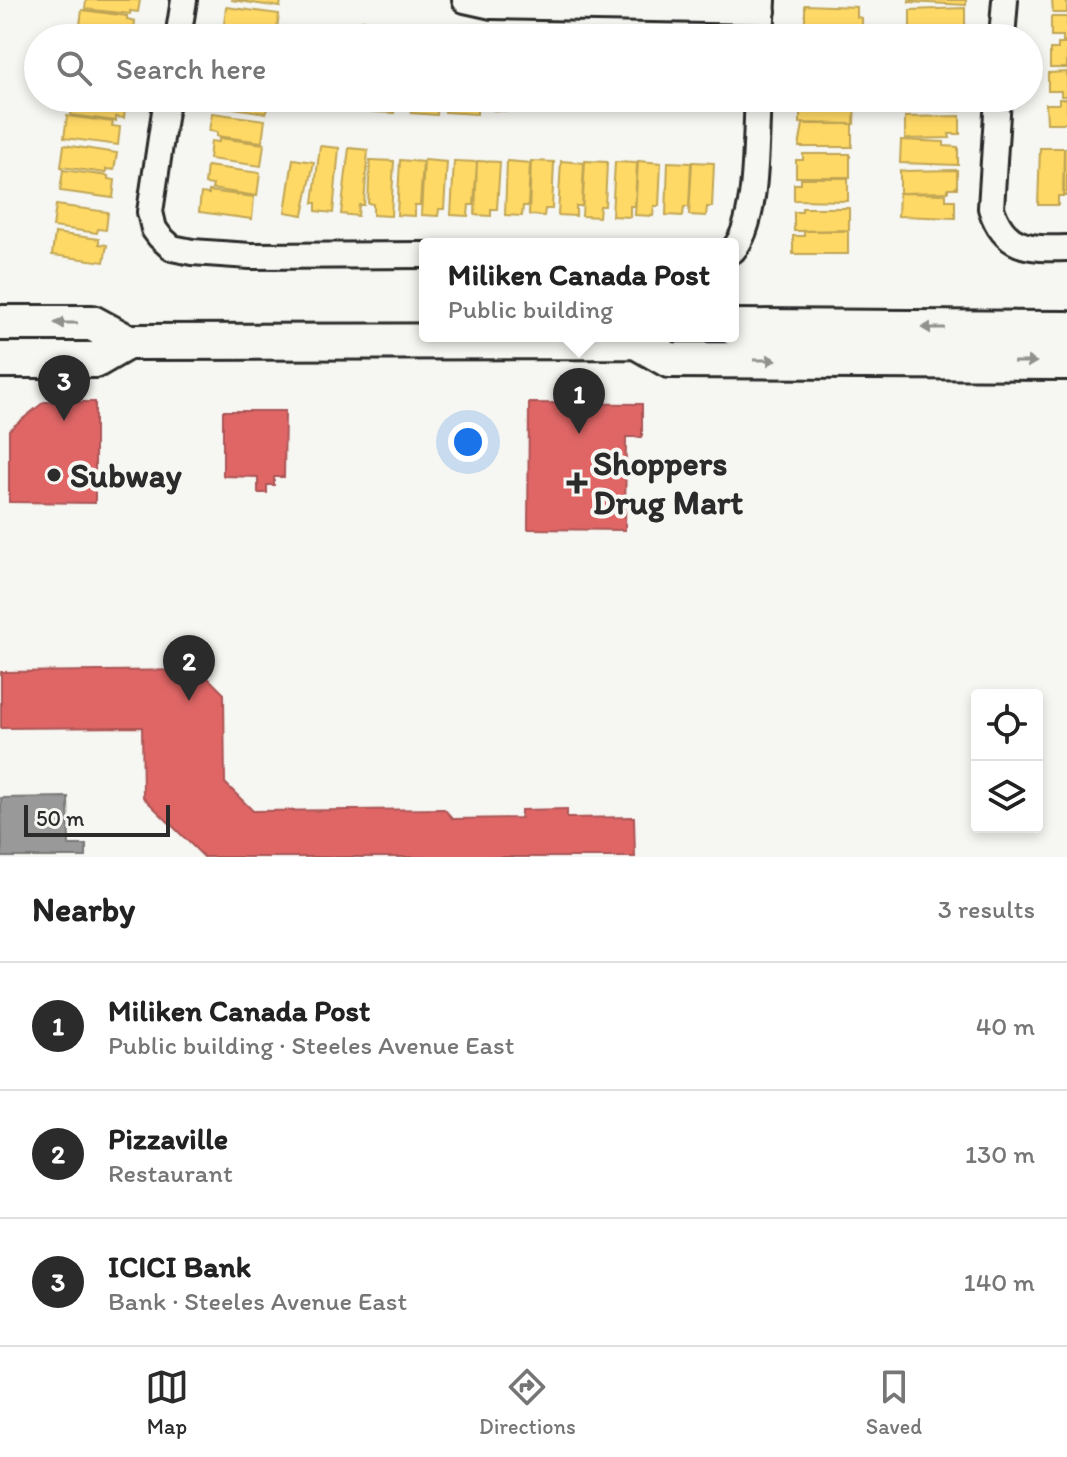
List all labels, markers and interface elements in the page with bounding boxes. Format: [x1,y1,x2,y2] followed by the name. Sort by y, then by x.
[24,24,1043,112] search box
[52,46,96,90] icon: search
[116,50,266,87] text: Search here
[419,238,739,342] popup
[448,256,710,293] text: Miliken Canada Post
[448,293,613,325] text: Public building
[53,317,78,329] one-way arrow
[920,322,945,334] one-way arrow
[753,354,778,366] one-way arrow
[38,355,90,421] pin: 3
[1013,356,1038,368] one-way arrow
[553,368,605,434] pin: 1
[448,422,488,462] your location
[593,443,743,523] place label: Shoppers Drug Mart
[70,455,182,496] place label: Subway
[45,466,63,484] marker: Subway
[568,474,586,492] marker: Shoppers Drug Mart
[163,635,215,701] pin: 2
[971,689,1043,833] map controls
[971,689,1043,761] button: locate
[971,761,1043,833] button: layers
[24,801,170,837] scale bar
[36,805,85,832] text: 50 m
[32,889,135,930] text: Nearby
[938,893,1035,925] text: 3 results
[108,992,370,1029] text: Miliken Canada Post
[52,1010,64,1042] text: 1
[976,1010,1035,1042] text: 40 m
[108,1029,515,1061] text: Public building · Steeles Avenue East
[108,1120,228,1157] text: Pizzaville
[51,1138,65,1170] text: 2
[965,1138,1035,1170] text: 130 m
[108,1157,233,1189] text: Restaurant
[108,1248,251,1285] text: ICICI Bank
[51,1266,65,1298] text: 3
[964,1266,1035,1298] text: 140 m
[108,1285,407,1317] text: Bank · Steeles Avenue East
[145,1365,189,1440] tab: Map
[479,1365,576,1440] tab: Directions
[866,1365,922,1440] tab: Saved

